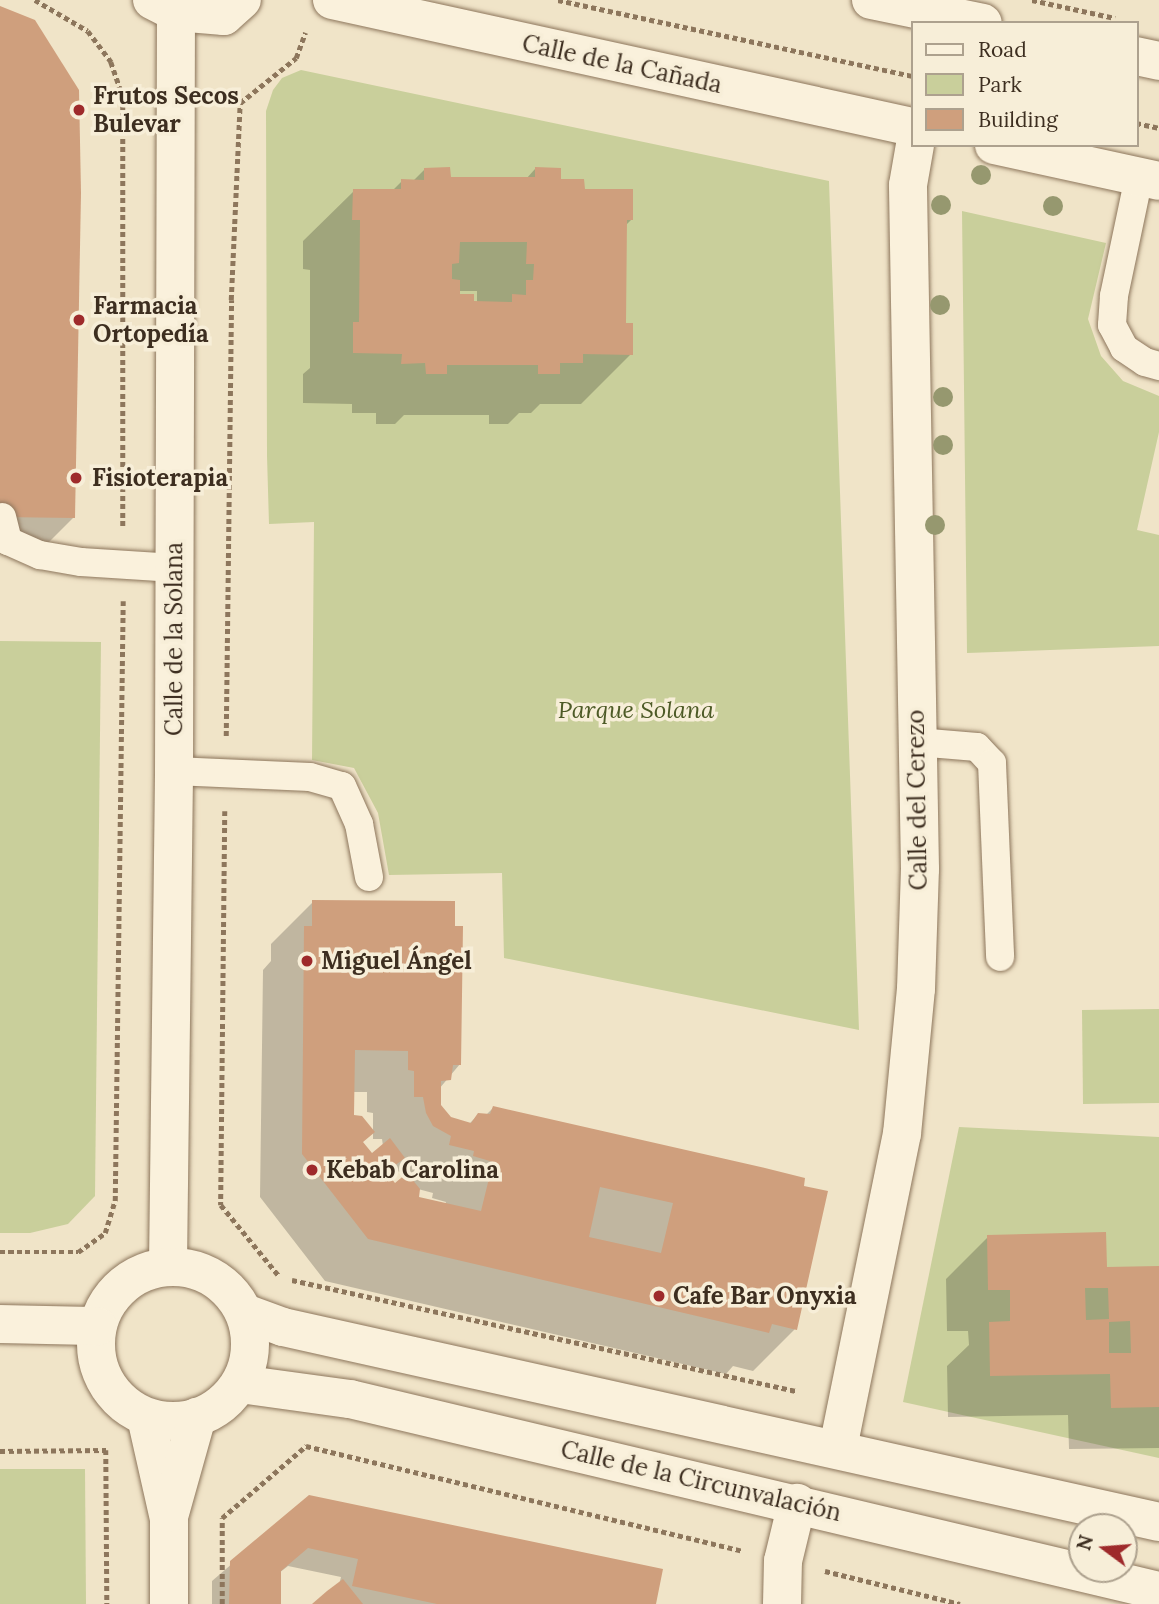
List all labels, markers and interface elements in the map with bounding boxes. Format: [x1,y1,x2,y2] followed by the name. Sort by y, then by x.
[911,21,1138,147] legend
[520,29,724,99] street label: Calle de la Cañada
[978,36,1027,63] text: Road
[978,71,1022,98] text: Park
[93,82,239,138] place label: Frutos Secos Bulevar
[71,102,87,118] marker: Frutos Secos Bulevar
[978,106,1058,133] text: Building
[93,292,209,348] place label: Farmacia Ortopedía
[71,312,87,328] marker: Farmacia Ortopedía
[92,464,228,492] place label: Fisioterapia
[66,468,86,488] marker: Fisioterapia
[160,542,188,736] street label: Calle de la Solana
[558,696,714,724] park label: Parque Solana
[901,709,933,891] street label: Calle del Cerezo
[321,947,472,975] place label: Miguel Ángel
[299,953,315,969] marker: Miguel Ángel
[326,1156,499,1184] place label: Kebab Carolina
[304,1162,320,1178] marker: Kebab Carolina
[673,1282,856,1310] place label: Cafe Bar Onyxia
[651,1288,667,1304] marker: Cafe Bar Onyxia
[558,1435,844,1527] street label: Calle de la Circunvalación
[1068,1513,1138,1583] north arrow
[1071,1532,1098,1553] text: N

